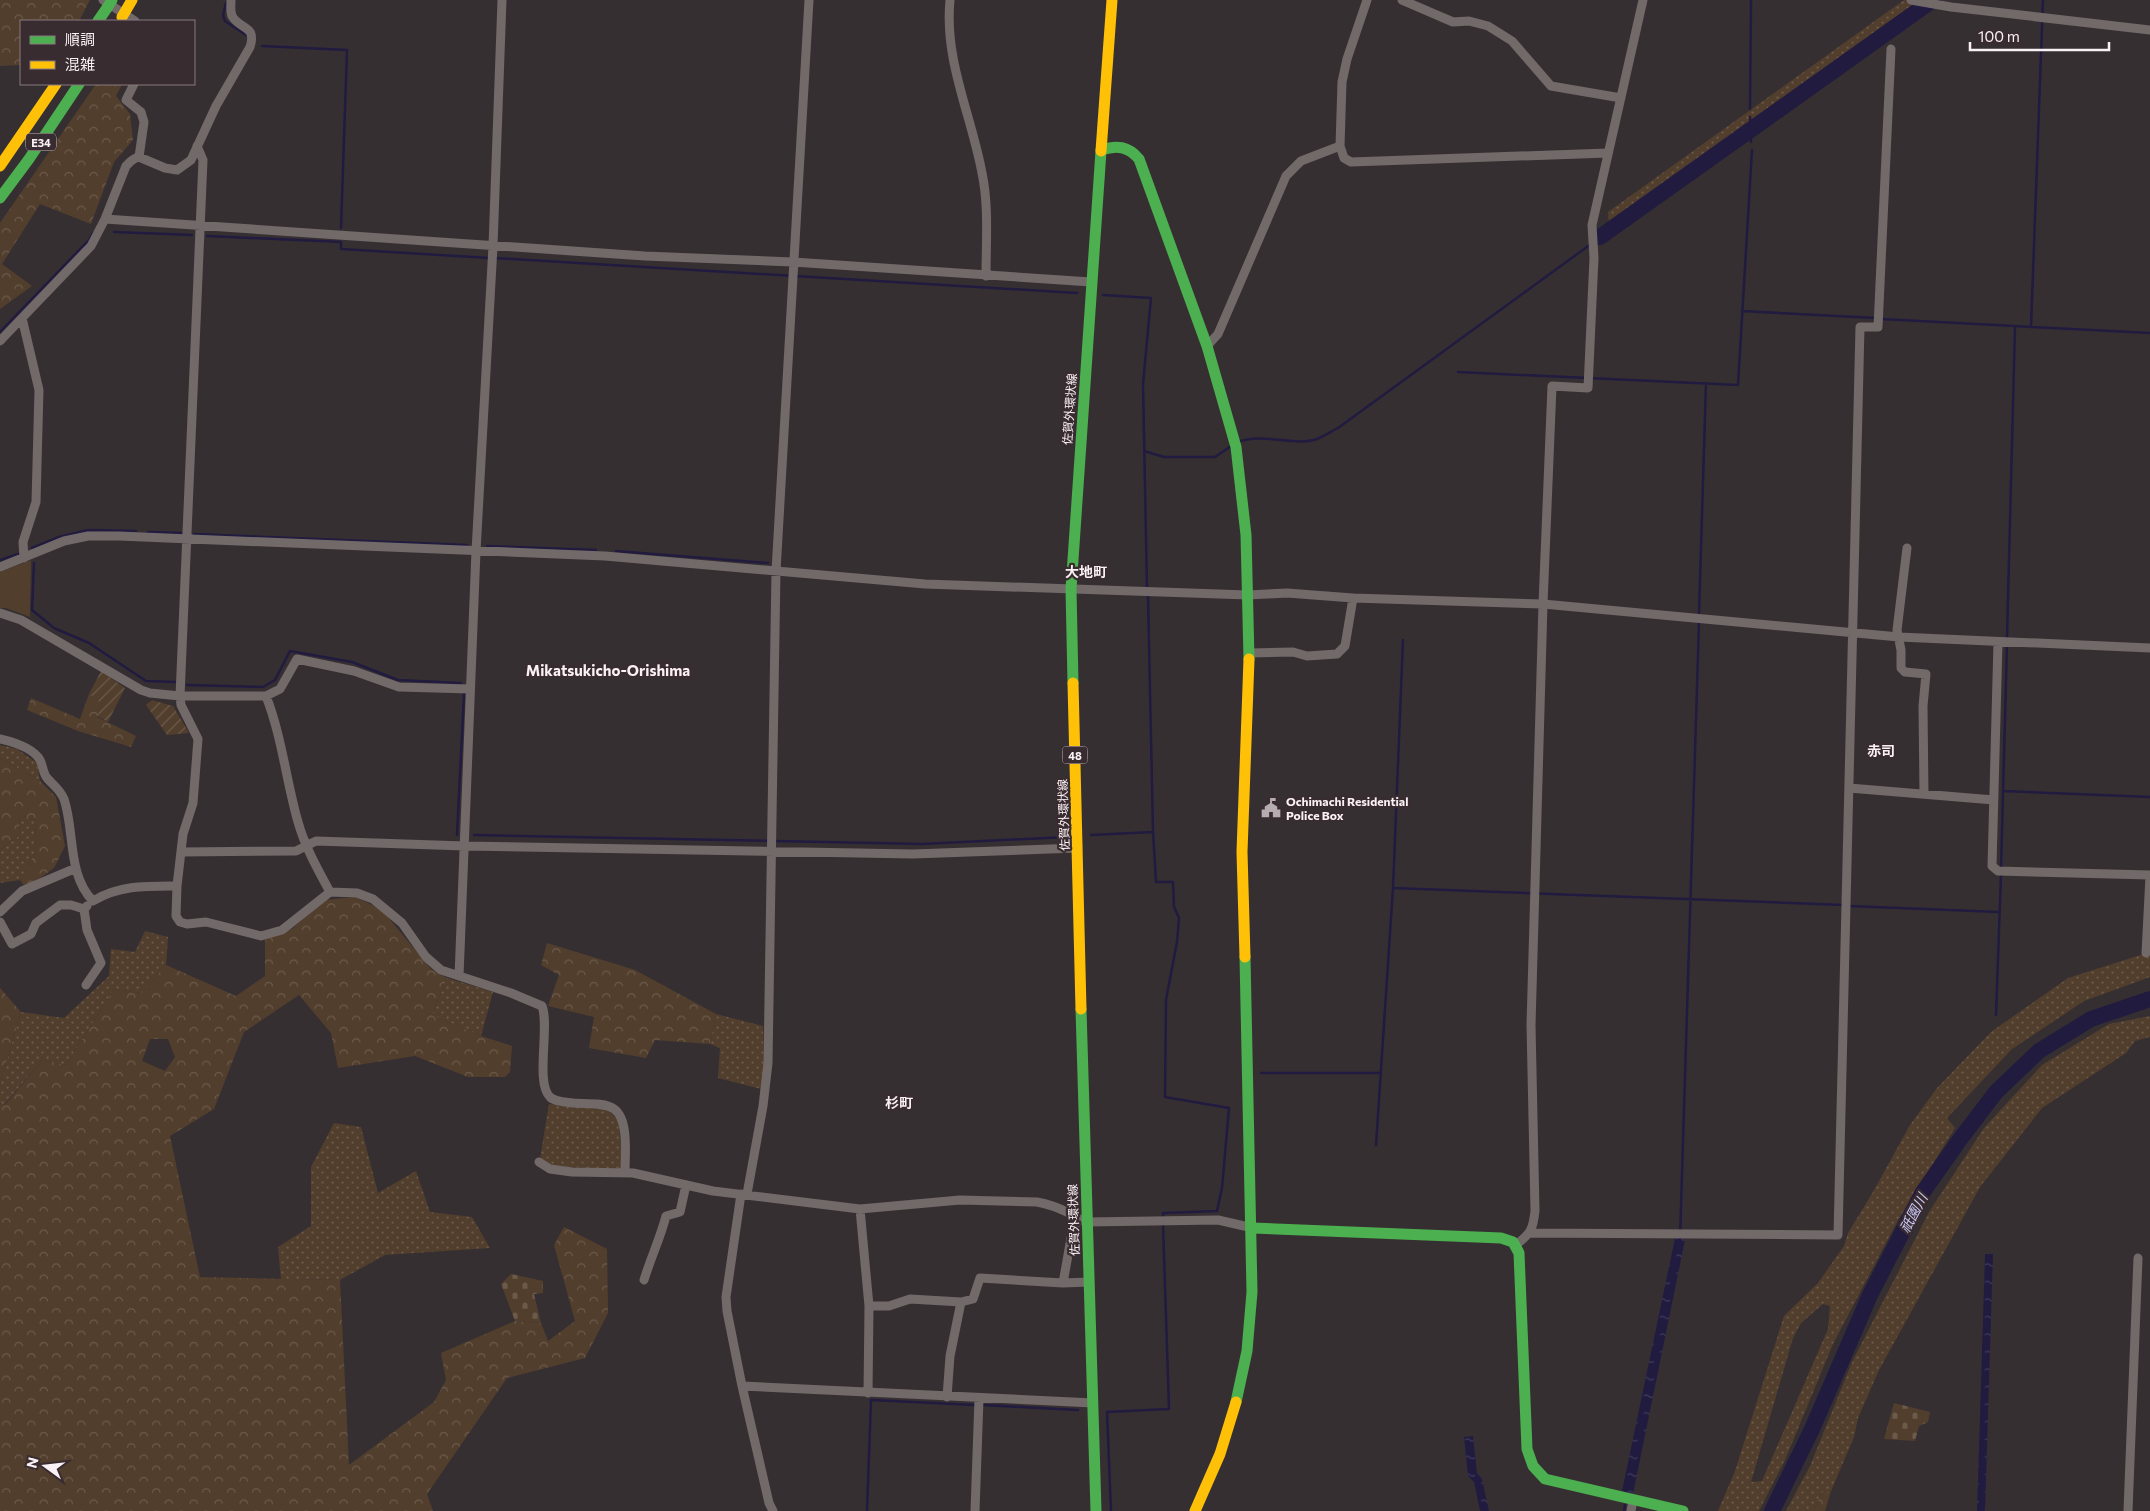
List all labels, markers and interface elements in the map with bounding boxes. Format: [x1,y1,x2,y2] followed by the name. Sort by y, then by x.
[20,20,195,85] legend
[1970,20,2109,52] scale bar
[1978,27,2020,45] text: 100 m
[65,30,95,48] text: 順調
[65,55,95,73] text: 混雑
[26,134,56,150] road number: E34
[1060,373,1078,445] street label: 佐賀外環状線
[1065,563,1107,580] district label: 大地町
[526,661,690,679] district label: Mikatsukicho-Orishima
[1867,742,1895,759] district label: 赤司
[1062,746,1088,764] road number: 48
[1055,779,1071,851] street label: 佐賀外環状線
[1286,794,1408,822] place label: Ochimachi Residential Police Box
[1260,797,1282,819] public building icon: Ochimachi Residential Police Box
[885,1094,913,1111] district label: 杉町
[1065,1184,1081,1256] street label: 佐賀外環状線
[1896,1189,1931,1236] water label: 祇園川
[20,1441,70,1491] north arrow
[22,1455,42,1470] text: N

